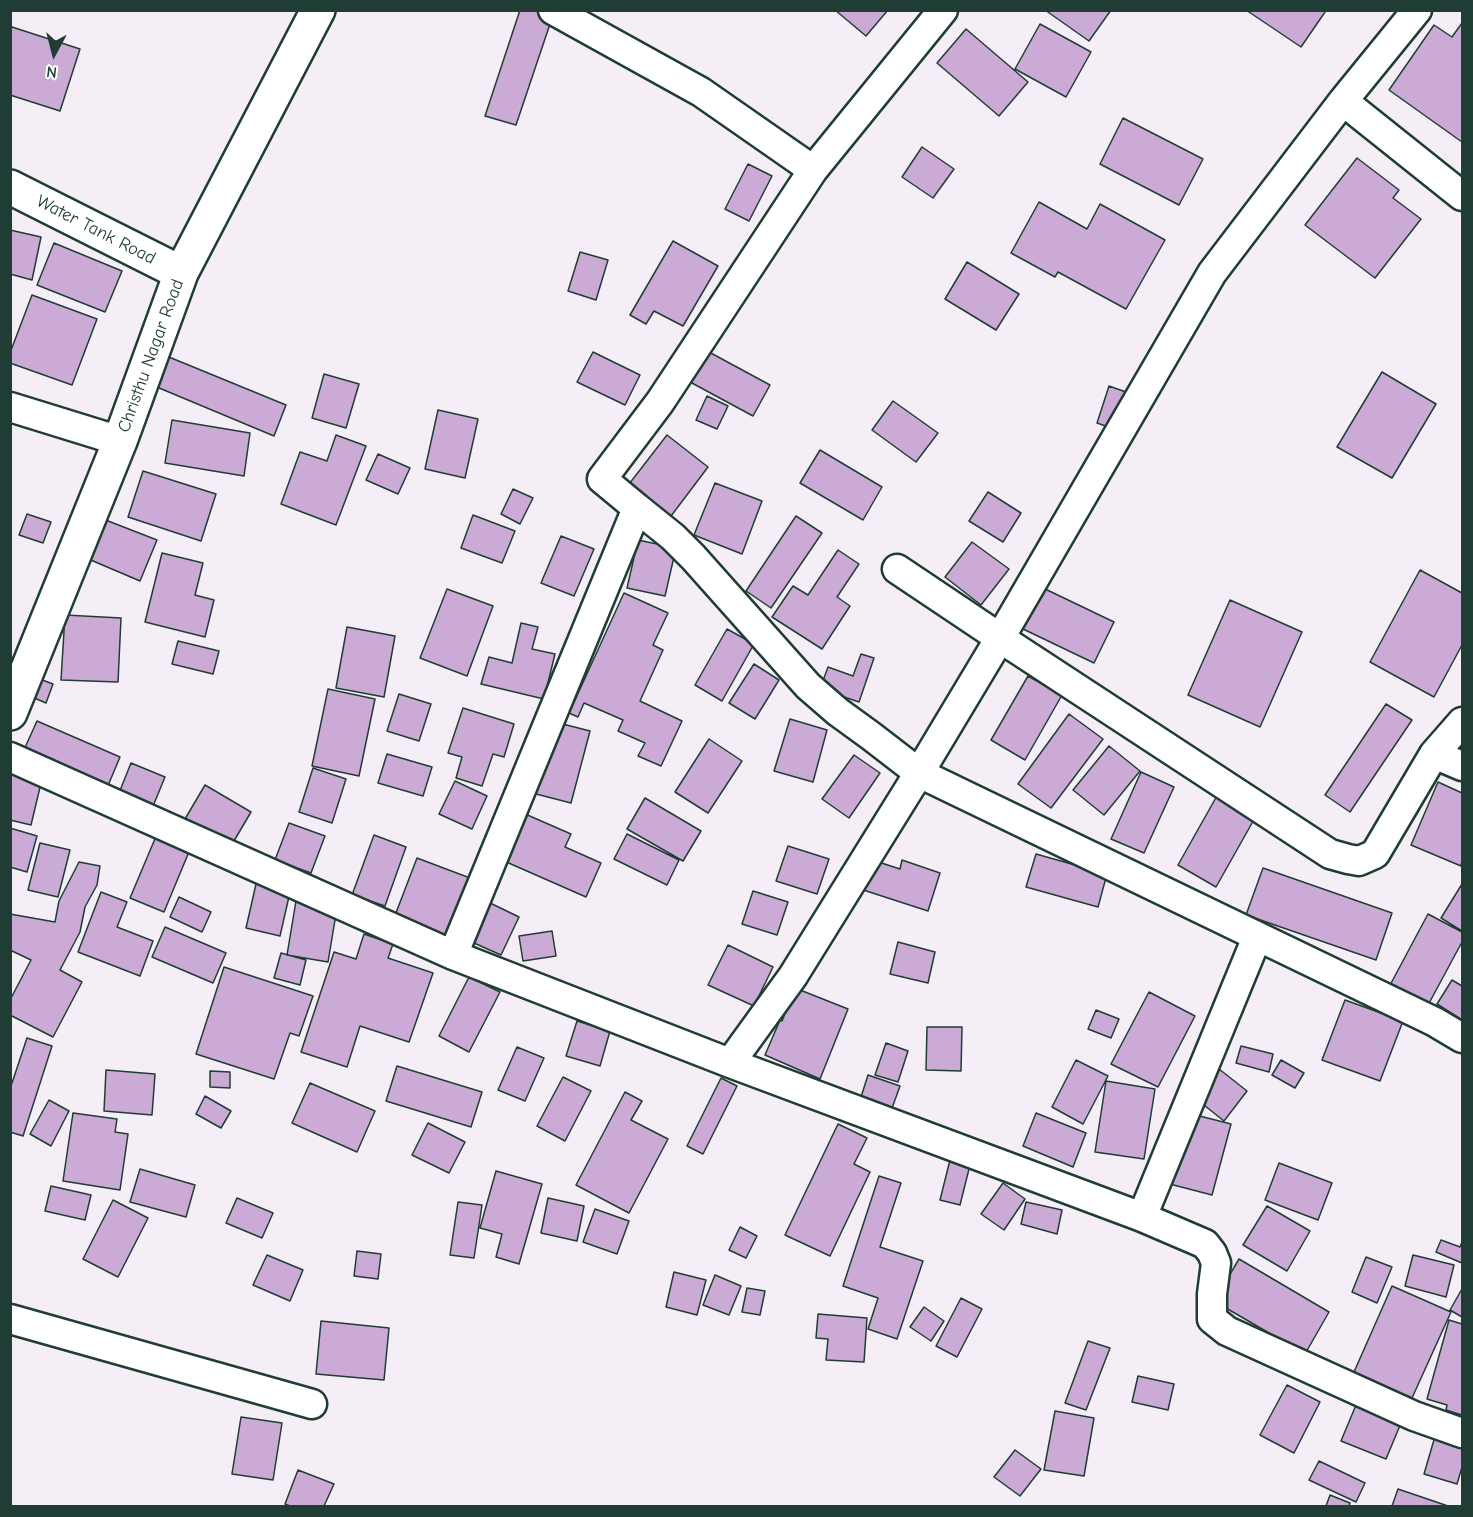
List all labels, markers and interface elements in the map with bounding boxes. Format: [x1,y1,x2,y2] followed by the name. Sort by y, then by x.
[24,24,84,84] north arrow
[46,62,58,81] text: N
[33,191,159,269] street label: Water Tank Road
[113,276,189,436] street label: Christhu Nagar Road

